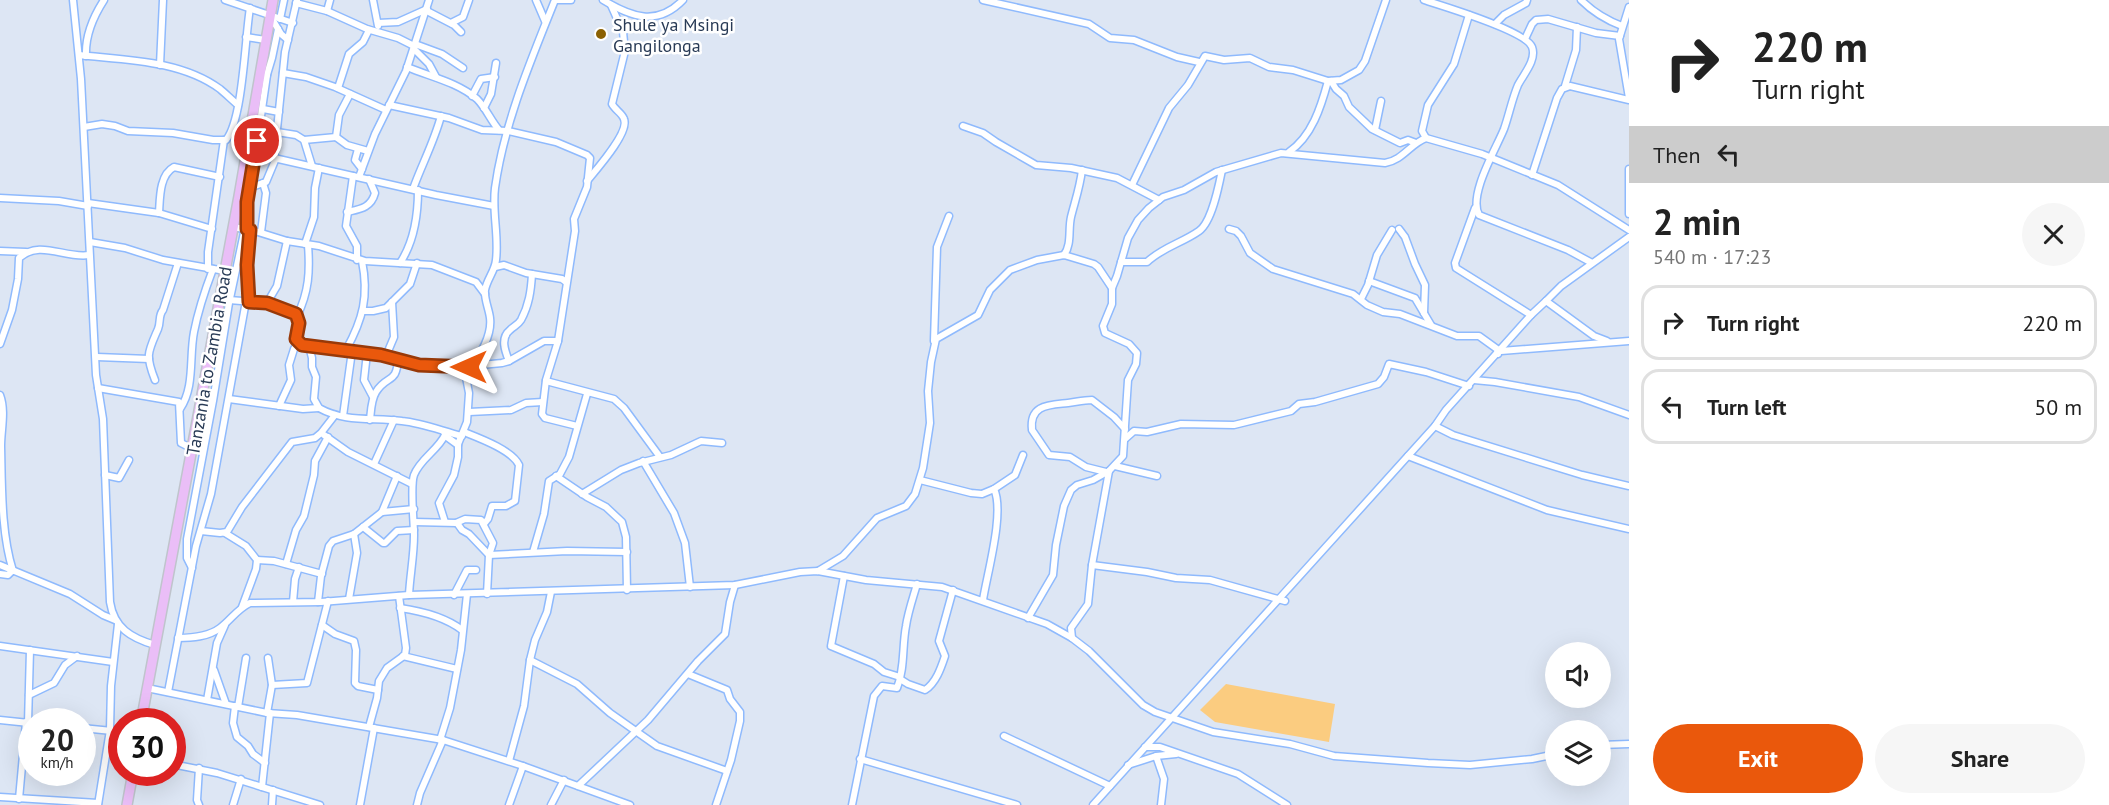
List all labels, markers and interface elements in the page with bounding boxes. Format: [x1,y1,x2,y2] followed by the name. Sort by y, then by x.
[613,13,734,57] place label: Shule ya Msingi Gangilonga
[1752,19,1868,74] text: 220 m
[1653,24,1731,102] icon: right
[594,27,608,41] marker: Shule ya Msingi Gangilonga
[1752,72,1865,106] text: Turn right
[231,115,282,166] pin
[240,124,273,157] icon: arrive
[1712,138,1745,171] icon: left
[1653,141,1700,169] text: Then
[1653,198,1741,245] text: 2 min
[2022,203,2085,266] button: close
[1653,244,1771,270] text: 540 m · 17:23
[181,265,237,457] street label: Tanzania to Zambia Road
[1656,306,1689,339] icon: right
[1707,309,1799,337] text: Turn right
[2022,309,2082,337] text: 220 m
[437,335,501,399] position arrow
[1656,390,1689,423] icon: left
[1707,393,1787,421] text: Turn left
[2034,393,2082,421] text: 50 m
[1545,642,1611,786] map controls
[1545,642,1611,708] button: sound
[108,708,186,786] speed limit sign: 30
[40,720,74,759] text: 20
[1545,720,1611,786] button: layers
[1653,724,1863,793] button: Exit
[1875,724,2085,793] button: Share
[41,753,73,772] text: km/h

